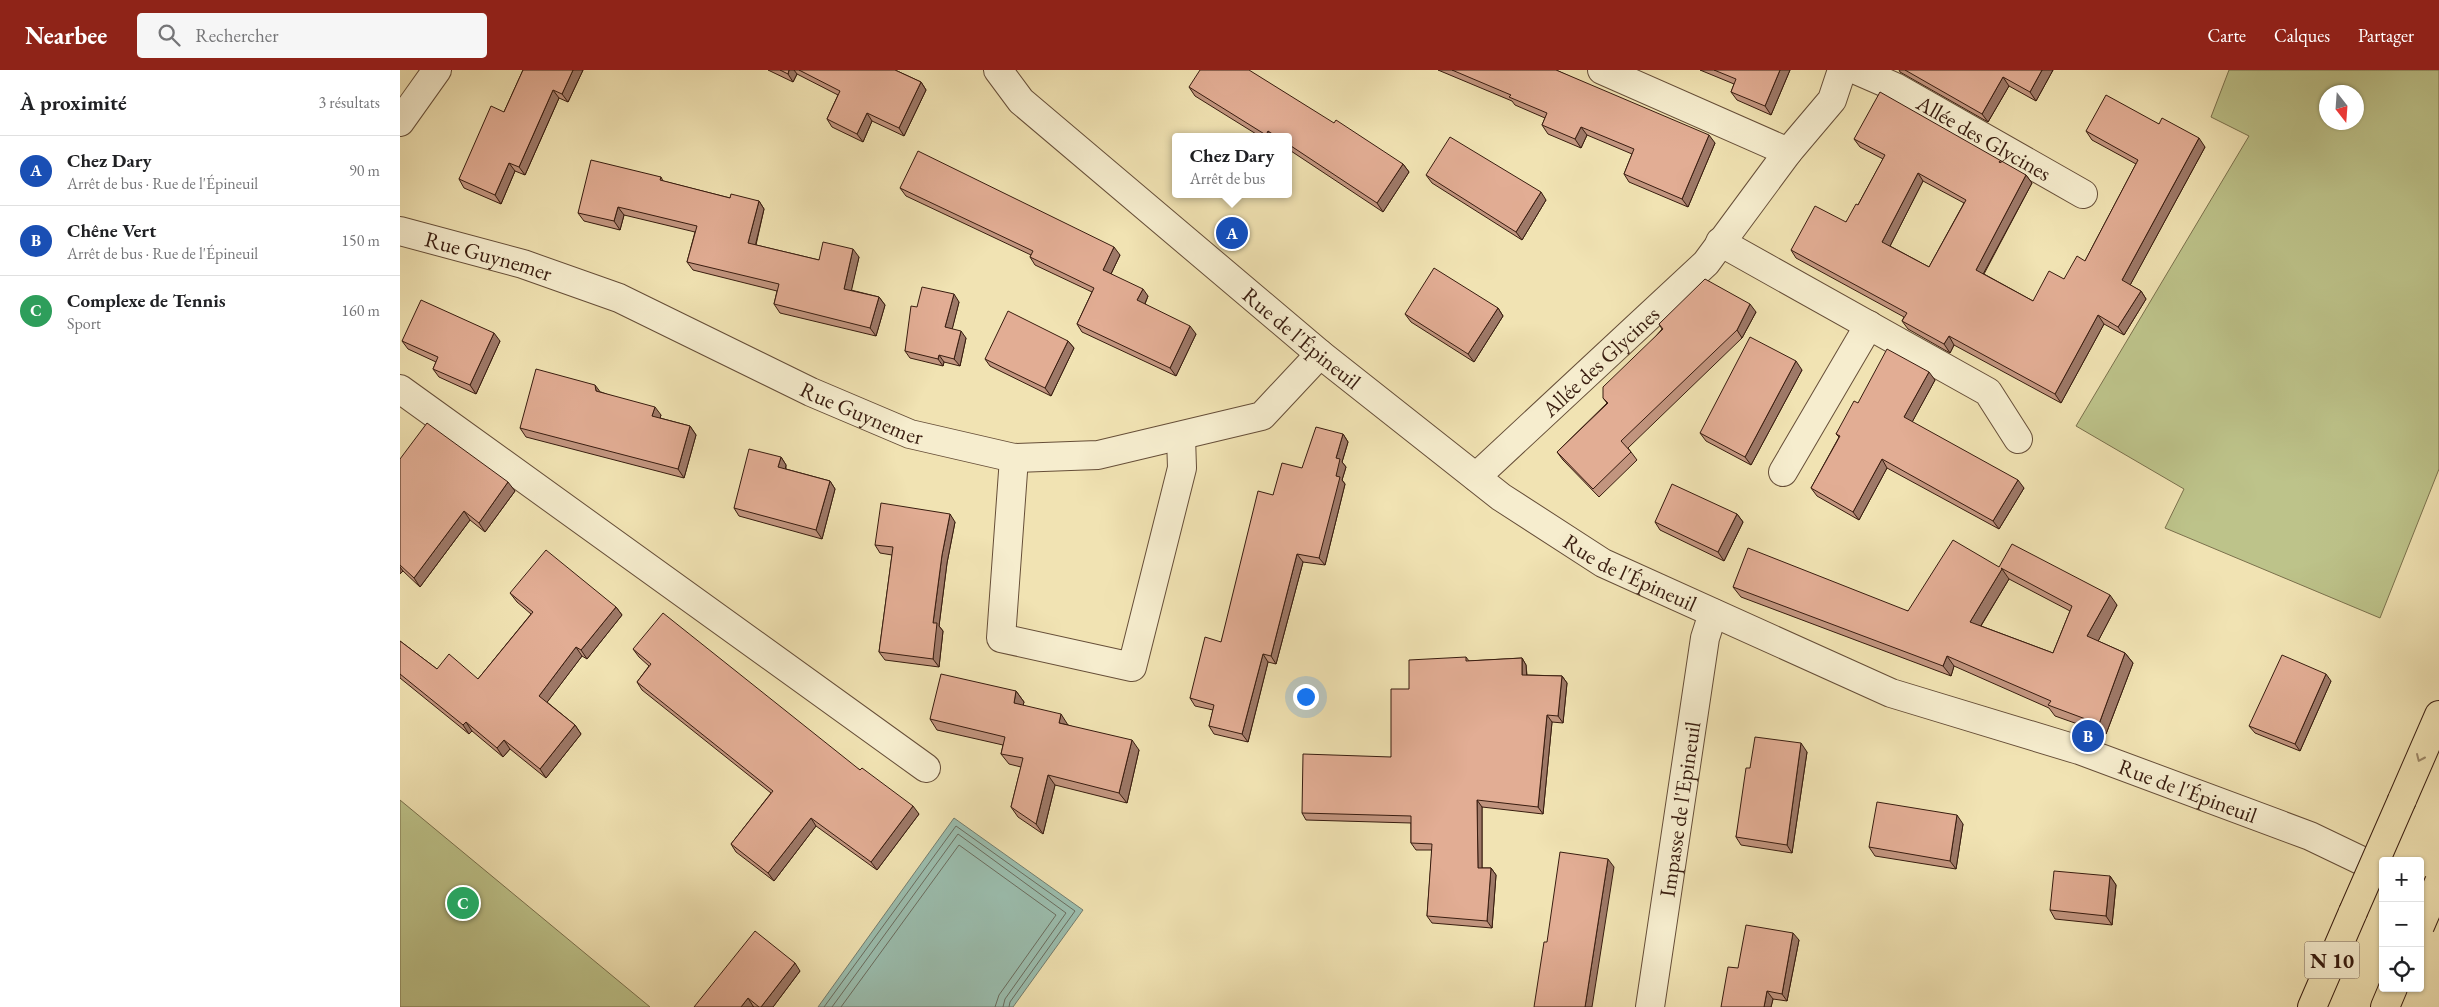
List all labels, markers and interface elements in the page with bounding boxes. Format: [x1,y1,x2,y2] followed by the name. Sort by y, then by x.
[137,13,487,58] search box
[25,20,107,51] text: Nearbee
[155,21,183,49] icon: search
[195,23,279,48] text: Rechercher
[2207,24,2246,47] text: Carte
[2274,24,2330,47] text: Calques
[2358,24,2414,47] text: Partager
[2319,85,2364,130] north arrow
[1911,87,2057,188] street label: Allée des Glycines
[20,89,127,116] text: À proximité
[318,92,380,113] text: 3 résultats
[1172,133,1292,198] popup
[1190,143,1274,168] text: Chez Dary
[67,148,152,173] text: Chez Dary
[30,160,42,181] text: A
[349,160,380,181] text: 90 m
[1190,168,1265,189] text: Arrêt de bus
[67,173,258,194] text: Arrêt de bus · Rue de l'Épineuil
[1216,214,1248,252] pin: A
[67,218,156,243] text: Chêne Vert
[422,224,557,288] street label: Rue Guynemer
[31,230,41,251] text: B
[341,230,380,251] text: 150 m
[67,243,258,264] text: Arrêt de bus · Rue de l'Épineuil
[1236,280,1367,396] street label: Rue de l'Épineuil
[67,288,226,313] text: Complexe de Tennis
[1535,299,1665,424] street label: Allée des Glycines
[30,300,42,321] text: C
[341,300,380,321] text: 160 m
[67,313,101,334] text: Sport
[795,374,926,451] street label: Rue Guynemer
[1558,527,1701,618] street label: Rue de l'Épineuil
[1293,684,1319,710] your location
[2072,717,2104,755] pin: B
[1652,719,1707,899] street label: Impasse de l'Epineuil
[2114,751,2261,830] street label: Rue de l'Épineuil
[2416,753,2427,762] one-way arrow
[2379,857,2424,992] map controls
[2379,857,2424,902] button: +
[447,884,479,922] pin: C
[2379,902,2424,947] button: −
[2304,942,2360,978] road number: N 10
[2379,947,2424,992] button: locate

